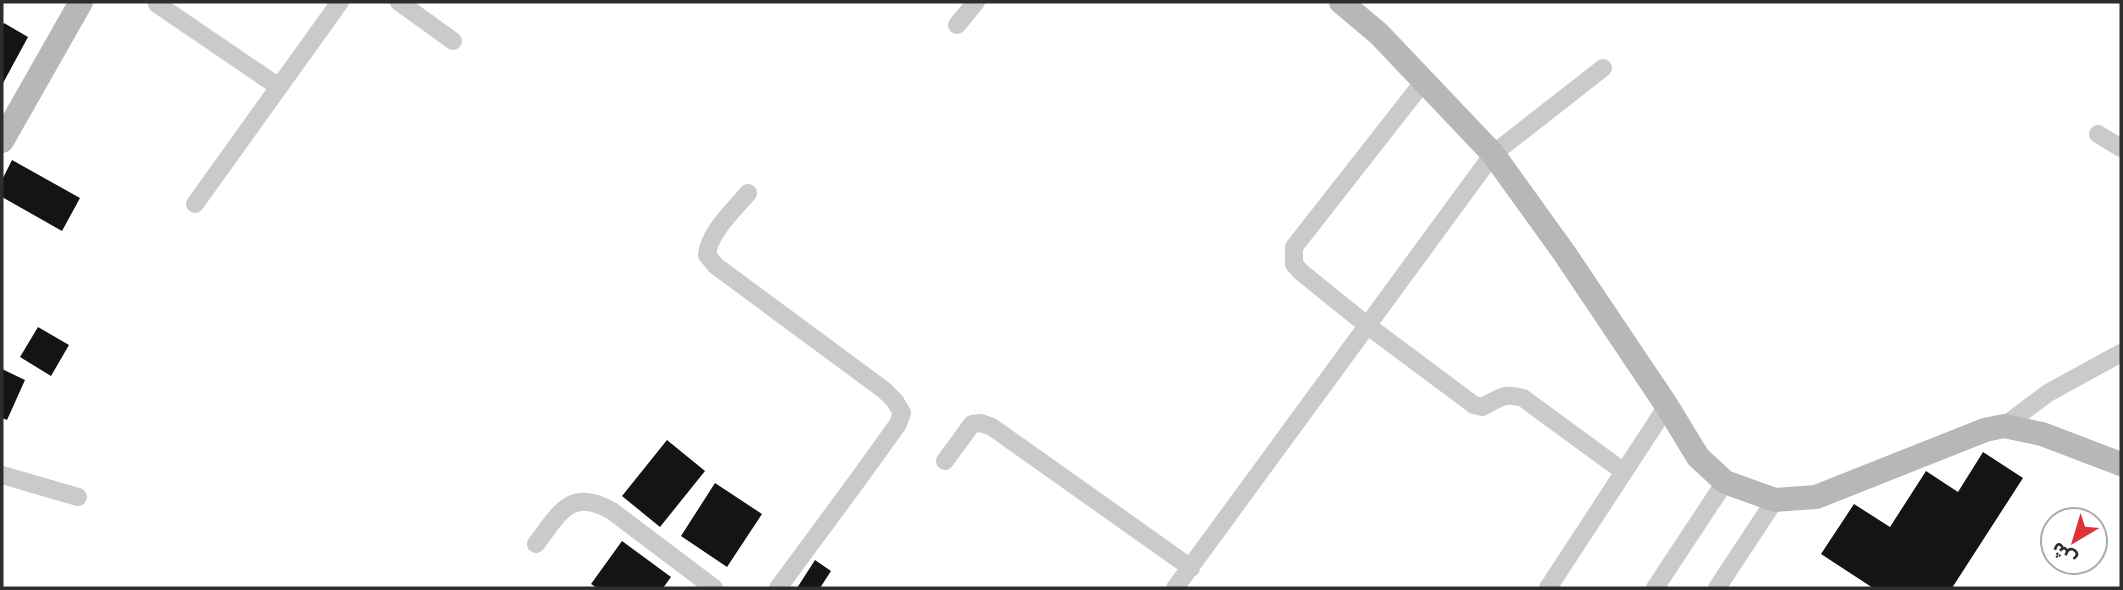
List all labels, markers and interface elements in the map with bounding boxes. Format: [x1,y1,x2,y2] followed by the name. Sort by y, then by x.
[2039,506,2109,576] north arrow
[2046,538,2081,572] text: ش

